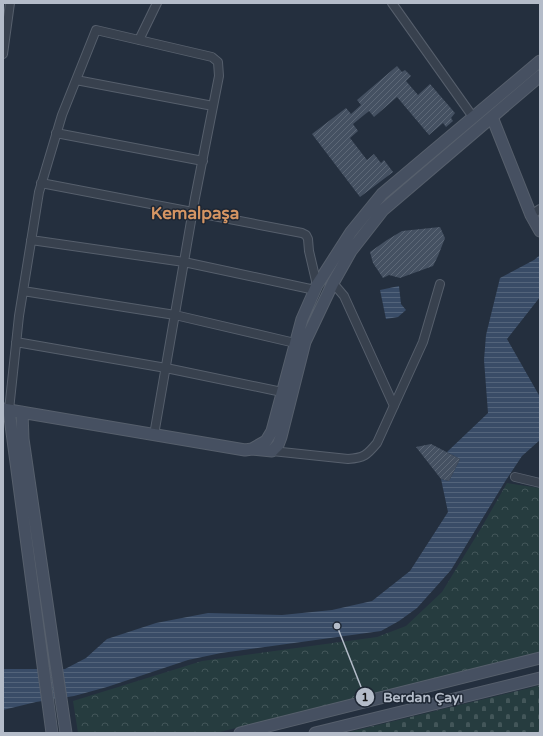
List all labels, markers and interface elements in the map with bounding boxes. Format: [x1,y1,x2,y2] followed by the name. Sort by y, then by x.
[151,203,239,224] district label: Kemalpaşa
[355,684,471,710] callout: Berdan Çayı
[383,689,463,706] text: Berdan Çayı
[361,690,369,704] text: 1

